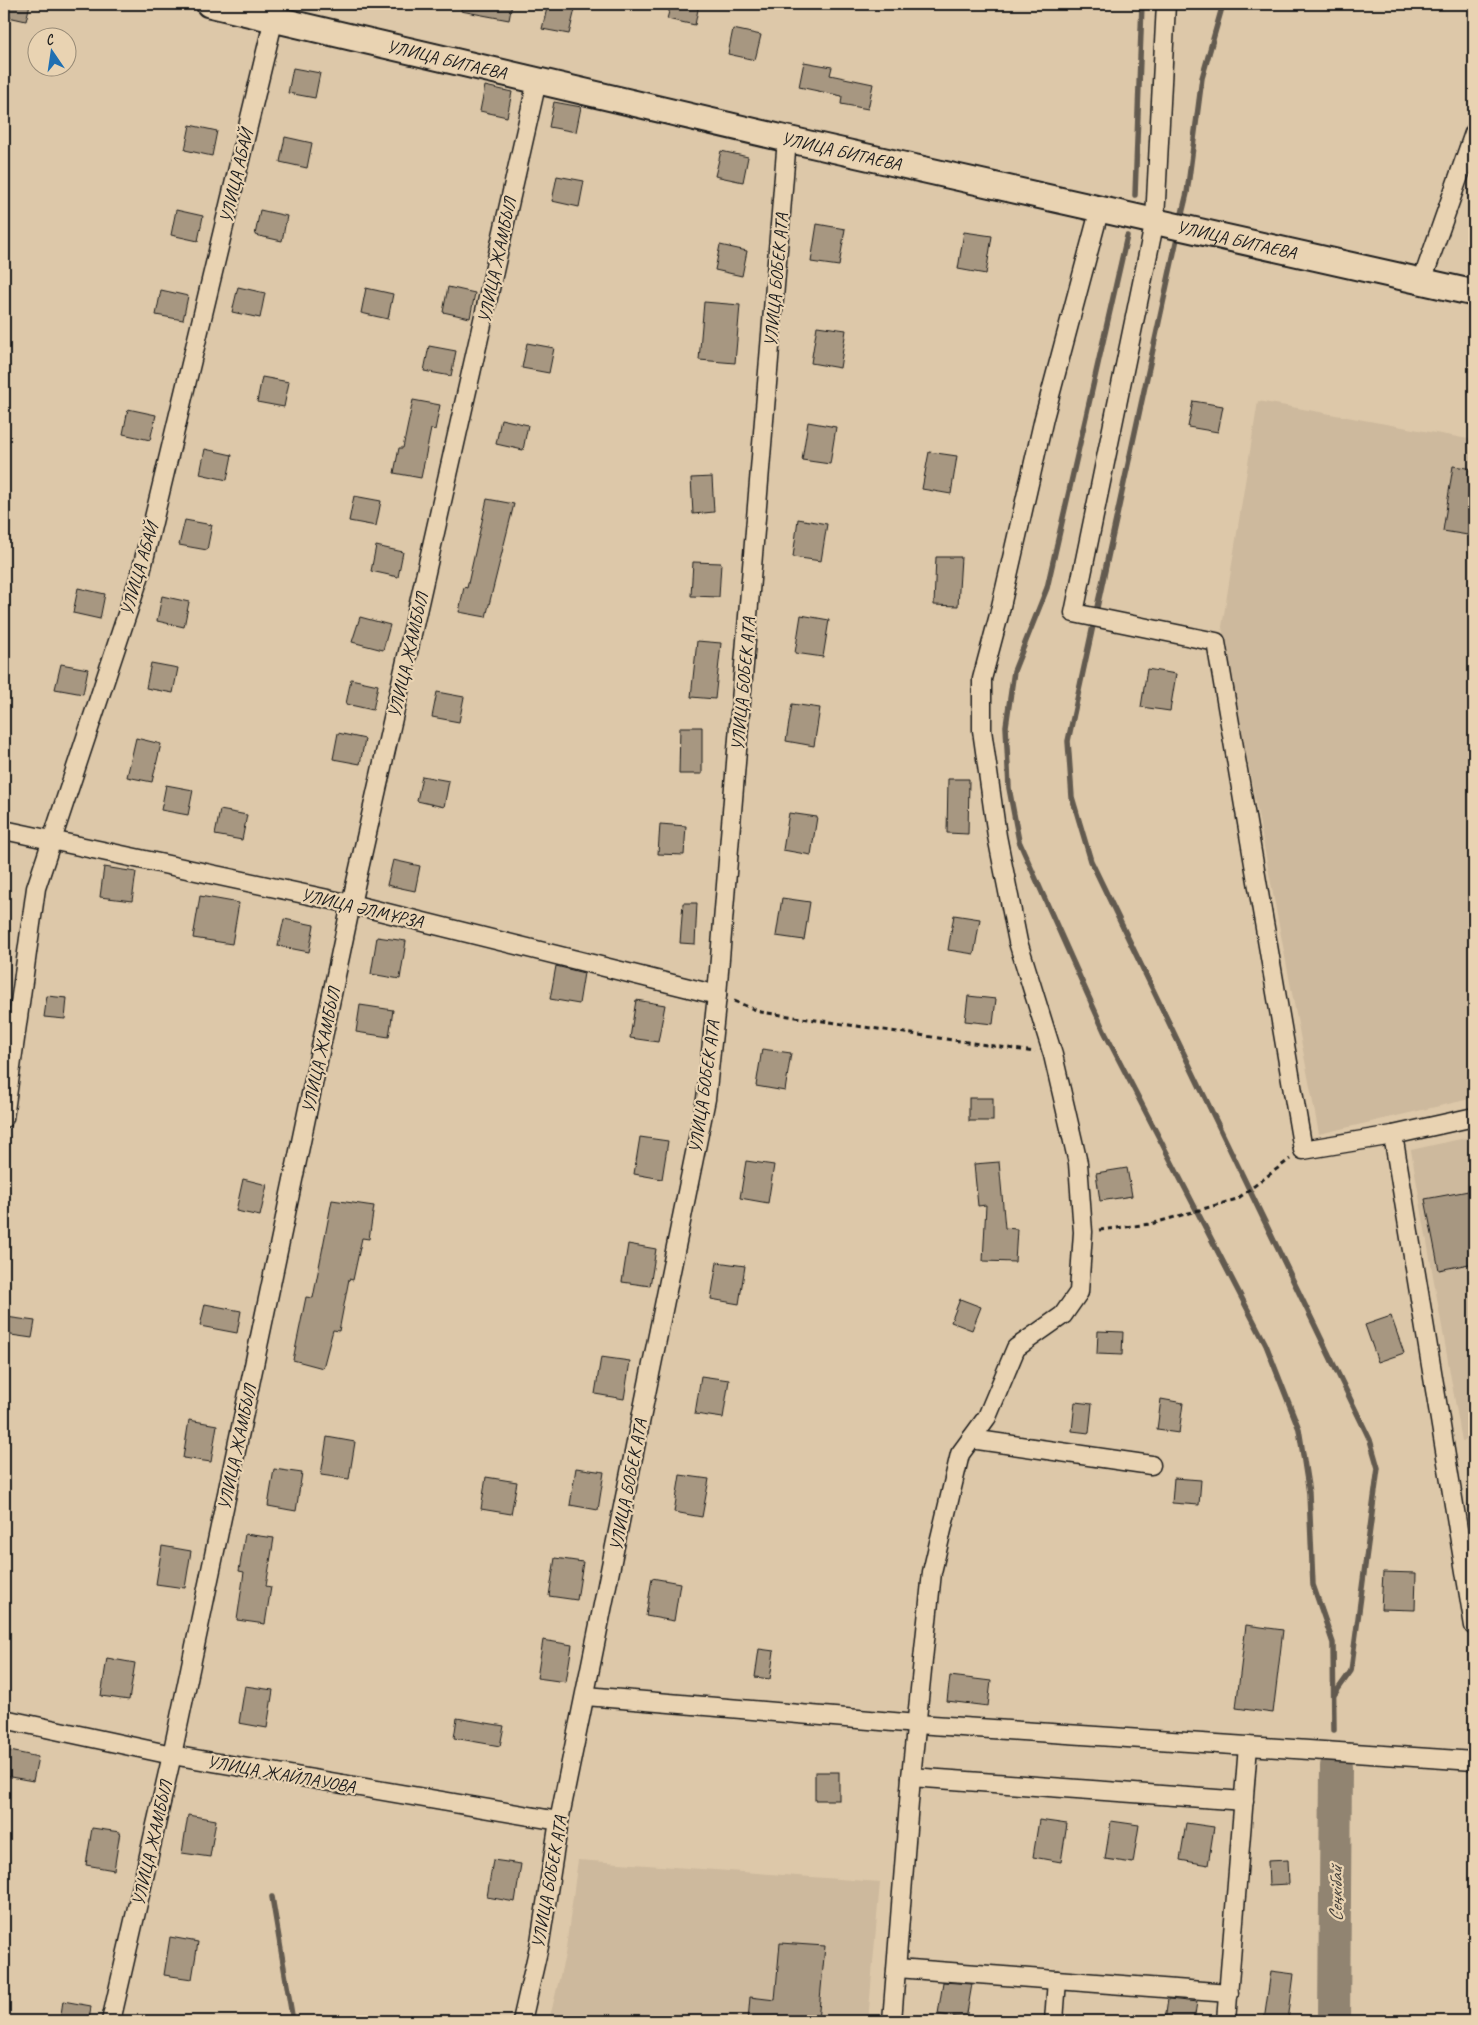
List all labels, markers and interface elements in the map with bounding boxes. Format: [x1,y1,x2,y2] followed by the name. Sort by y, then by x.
[28,28,78,78] north arrow
[44,30,57,49] text: С
[385,35,509,84] street label: УЛИЦА БИТАЕВА
[215,125,258,225] street label: УЛИЦА АБАЙ
[779,127,904,175] street label: УЛИЦА БИТАЕВА
[473,193,521,325] street label: УЛИЦА ЖАМБЫЛ
[759,212,793,347] street label: УЛИЦА БОБЕК АТА
[1174,216,1299,264] street label: УЛИЦА БИТАЕВА
[115,518,163,618] street label: УЛИЦА АБАЙ
[383,588,434,720] street label: УЛИЦА ЖАМБЫЛ
[726,616,760,751] street label: УЛИЦА БОБЕК АТА
[299,883,426,933] street label: УЛИЦА ӘЛМҰРЗА
[297,983,345,1115] street label: УЛИЦА ЖАМБЫЛ
[684,1018,724,1155] street label: УЛИЦА БОБЕК АТА
[213,1380,261,1512] street label: УЛИЦА ЖАМБЫЛ
[604,1417,652,1553] street label: УЛИЦА БОБЕК АТА
[205,1750,358,1798] street label: УЛИЦА ЖАЙЛАУОВА
[127,1776,178,1908] street label: УЛИЦА ЖАМБЫЛ
[527,1813,572,1950] street label: УЛИЦА БОБЕК АТА
[1324,1862,1348,1922] water label: Сеңкібай

